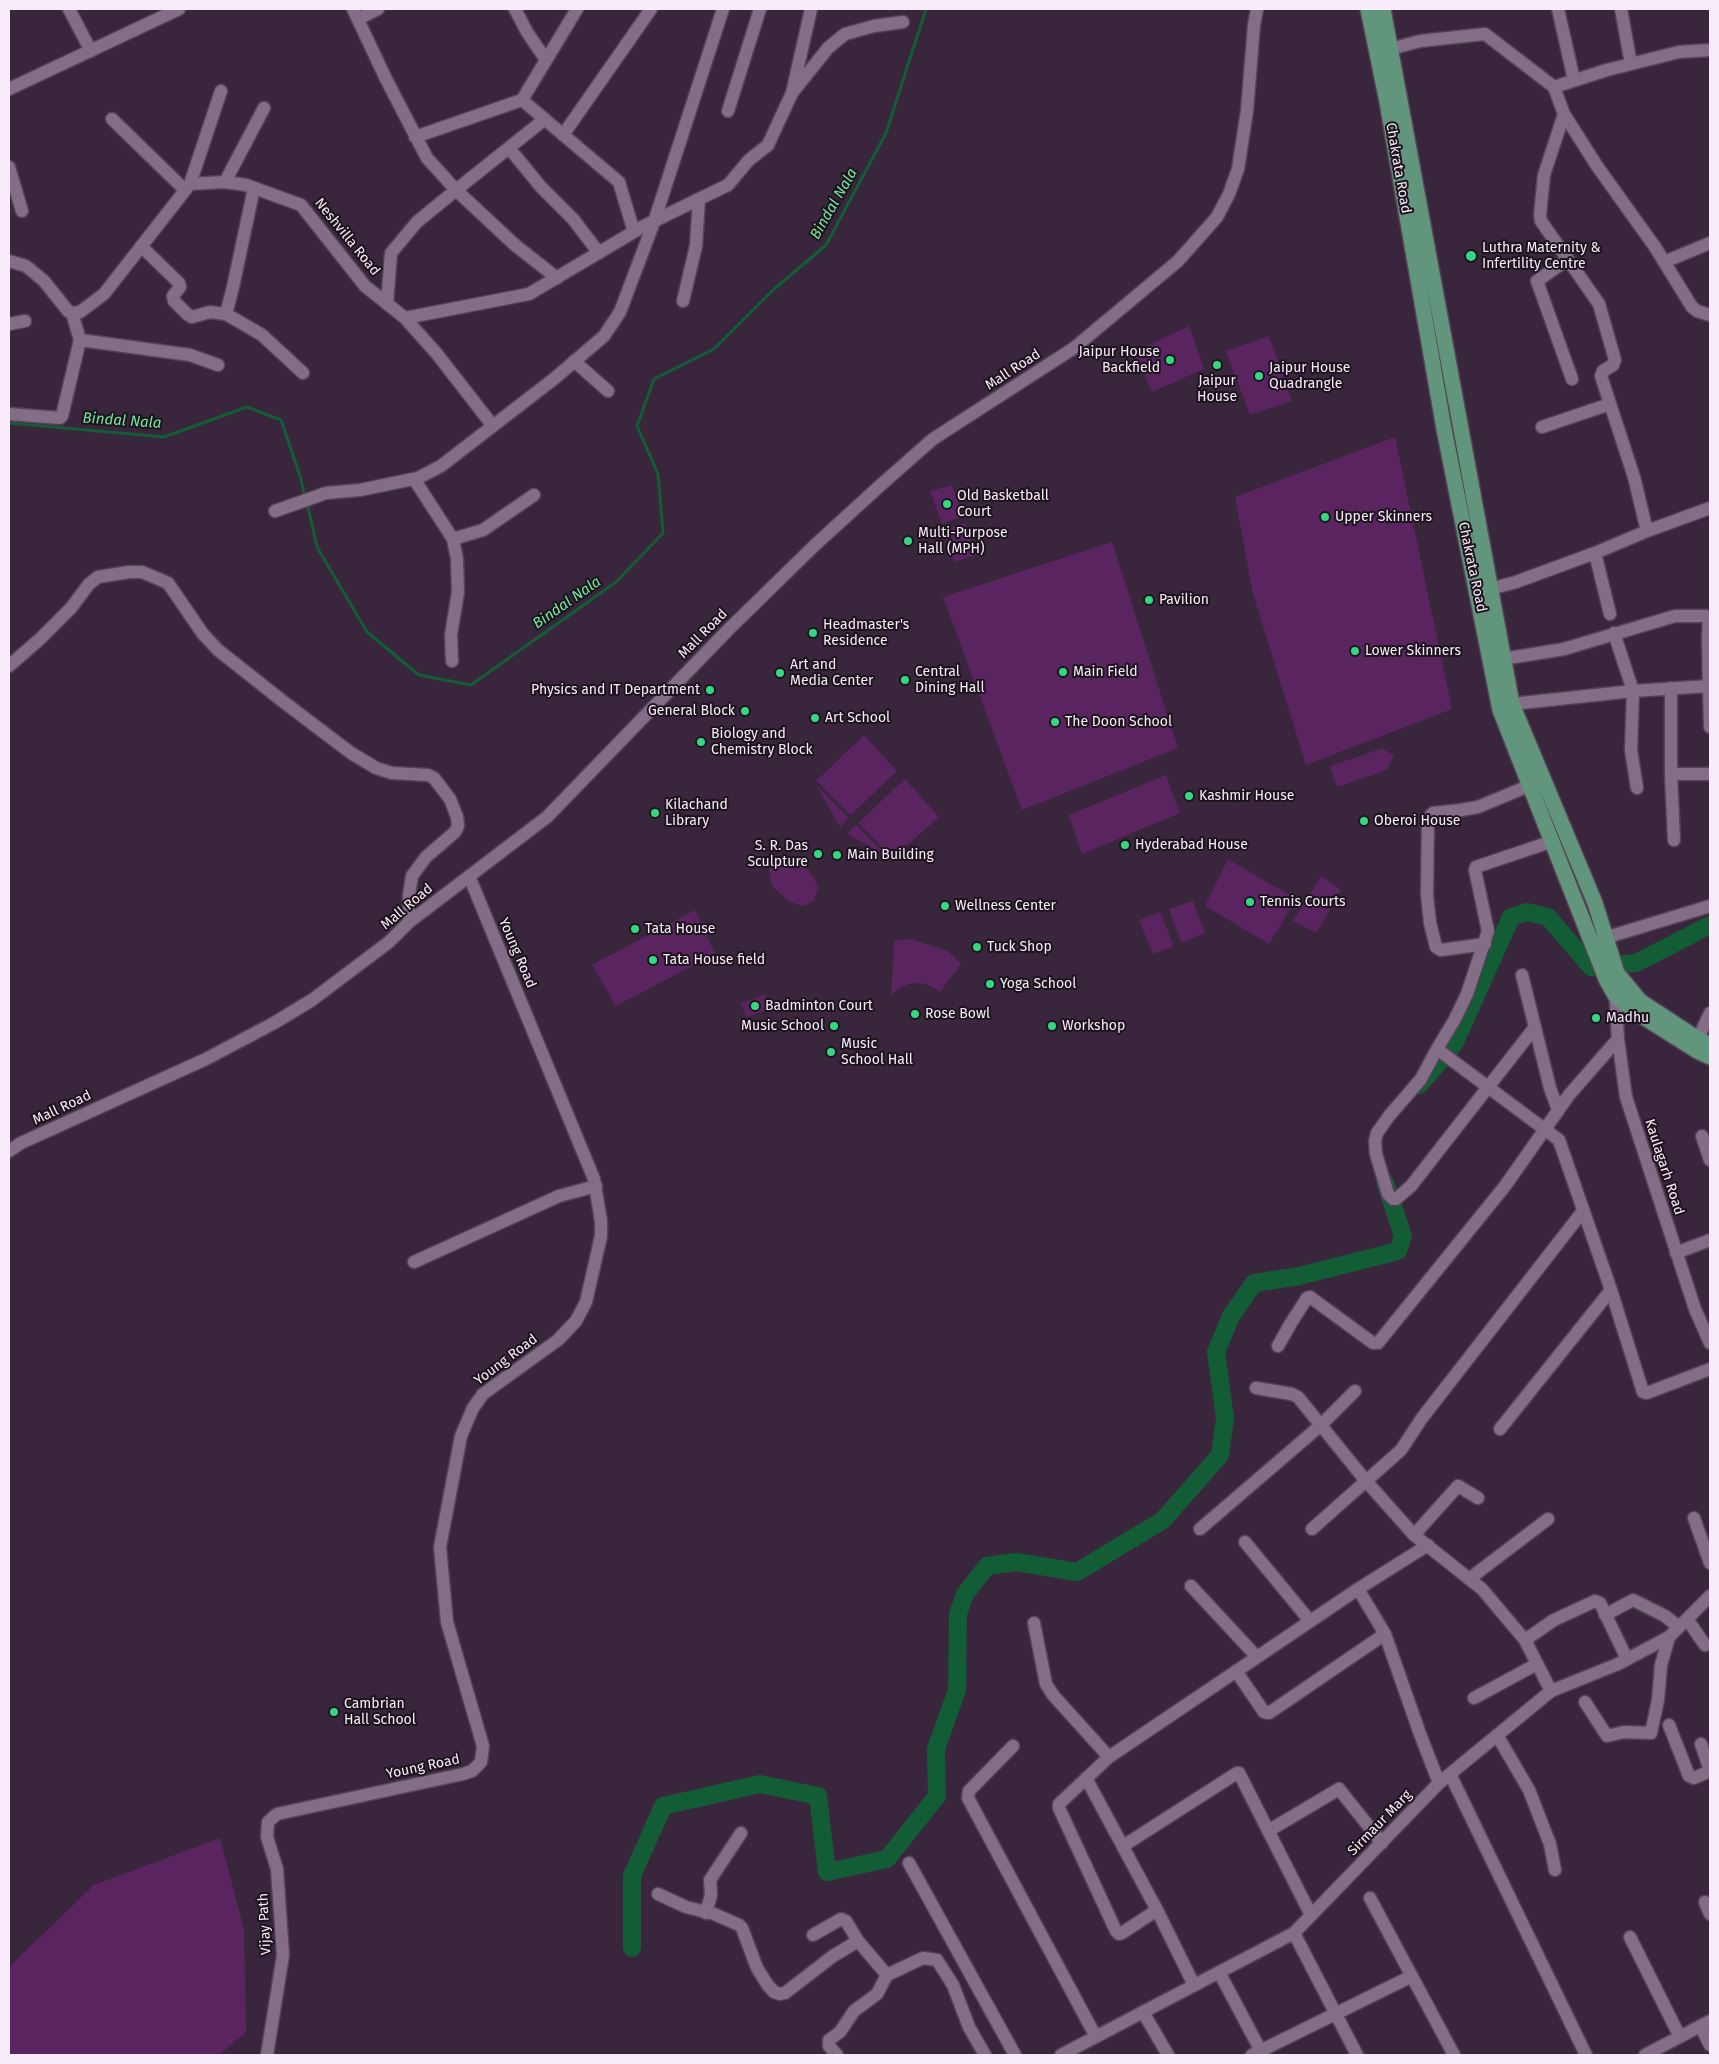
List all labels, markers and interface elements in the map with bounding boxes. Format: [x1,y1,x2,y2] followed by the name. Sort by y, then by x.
[1382,121,1414,215] street label: Chakrata Road
[806,165,862,243] water label: Bindal Nala
[311,195,383,279] street label: Neshvilla Road
[1482,240,1601,272] place label: Luthra Maternity & Infertility Centre
[1464,249,1478,263] marker: Luthra Maternity & Infertility Centre
[1079,344,1160,377] place label: Jaipur House Backfield
[982,346,1044,394] street label: Mall Road
[1164,354,1176,366] marker: Jaipur House Backfield
[1211,359,1223,371] marker: Jaipur House
[1269,360,1350,392] place label: Jaipur House Quadrangle
[1253,370,1265,382] marker: Jaipur House Quadrangle
[1197,373,1237,406] place label: Jaipur House
[82,409,162,433] water label: Bindal Nala
[957,488,1049,520] place label: Old Basketball Court
[941,498,953,510] marker: Old Basketball Court
[1335,509,1432,525] place label: Upper Skinners
[1319,511,1331,523] marker: Upper Skinners
[1454,520,1490,614] street label: Chakrata Road
[918,525,1008,558] place label: Multi-Purpose Hall (MPH)
[902,535,914,547] marker: Multi-Purpose Hall (MPH)
[530,573,604,633] water label: Bindal Nala
[1159,592,1209,608] place label: Pavilion
[1143,594,1155,606] marker: Pavilion
[675,606,731,662] street label: Mall Road
[823,617,909,650] place label: Headmaster's Residence
[807,627,819,639] marker: Headmaster's Residence
[1365,643,1461,659] place label: Lower Skinners
[1349,645,1361,657] marker: Lower Skinners
[790,657,873,690] place label: Art and Media Center
[915,664,985,696] place label: Central Dining Hall
[1073,664,1138,680] place label: Main Field
[1057,666,1069,678] marker: Main Field
[774,667,786,679] marker: Art and Media Center
[899,674,911,686] marker: Central Dining Hall
[531,682,700,698] place label: Physics and IT Department
[704,684,716,696] marker: Physics and IT Department
[648,703,735,719] place label: General Block
[739,705,751,717] marker: General Block
[825,710,890,726] place label: Art School
[809,712,821,724] marker: Art School
[1065,714,1172,730] place label: The Doon School
[1049,716,1061,728] marker: The Doon School
[711,726,813,759] place label: Biology and Chemistry Block
[695,736,707,748] marker: Biology and Chemistry Block
[1199,788,1294,804] place label: Kashmir House
[1183,790,1195,802] marker: Kashmir House
[665,797,728,830] place label: Kilachand Library
[649,807,661,819] marker: Kilachand Library
[1374,813,1460,829] place label: Oberoi House
[1358,815,1370,827] marker: Oberoi House
[1135,837,1248,853] place label: Hyderabad House
[747,838,808,870] place label: S. R. Das Sculpture
[1119,839,1131,851] marker: Hyderabad House
[847,847,934,863] place label: Main Building
[812,848,824,860] marker: S. R. Das Sculpture
[831,849,843,861] marker: Main Building
[378,880,436,934] street label: Mall Road
[1260,894,1346,910] place label: Tennis Courts
[1244,896,1256,908] marker: Tennis Courts
[955,898,1056,914] place label: Wellness Center
[939,900,951,912] marker: Wellness Center
[495,915,539,991] street label: Young Road
[645,921,715,937] place label: Tata House
[629,923,641,935] marker: Tata House
[987,939,1052,955] place label: Tuck Shop
[971,941,983,953] marker: Tuck Shop
[663,952,765,968] place label: Tata House field
[647,954,659,966] marker: Tata House field
[1000,976,1076,992] place label: Yoga School
[984,978,996,990] marker: Yoga School
[765,998,873,1014] place label: Badminton Court
[749,1000,761,1012] marker: Badminton Court
[925,1006,990,1022] place label: Rose Bowl
[909,1008,921,1020] marker: Rose Bowl
[1606,1010,1649,1026] place label: Madhu
[1590,1012,1602,1024] marker: Madhu
[741,1018,824,1034] place label: Music School
[1062,1018,1125,1034] place label: Workshop
[828,1020,840,1032] marker: Music School
[1046,1020,1058,1032] marker: Workshop
[841,1036,913,1068] place label: Music School Hall
[825,1046,837,1058] marker: Music School Hall
[30,1087,94,1129] street label: Mall Road
[1641,1117,1687,1217] street label: Kaulagarh Road
[471,1331,541,1389] street label: Young Road
[344,1696,416,1728] place label: Cambrian Hall School
[328,1706,340,1718] marker: Cambrian Hall School
[385,1751,461,1783] street label: Young Road
[1344,1787,1416,1859] street label: Sirmaur Marg
[255,1893,275,1955] street label: Vijay Path

